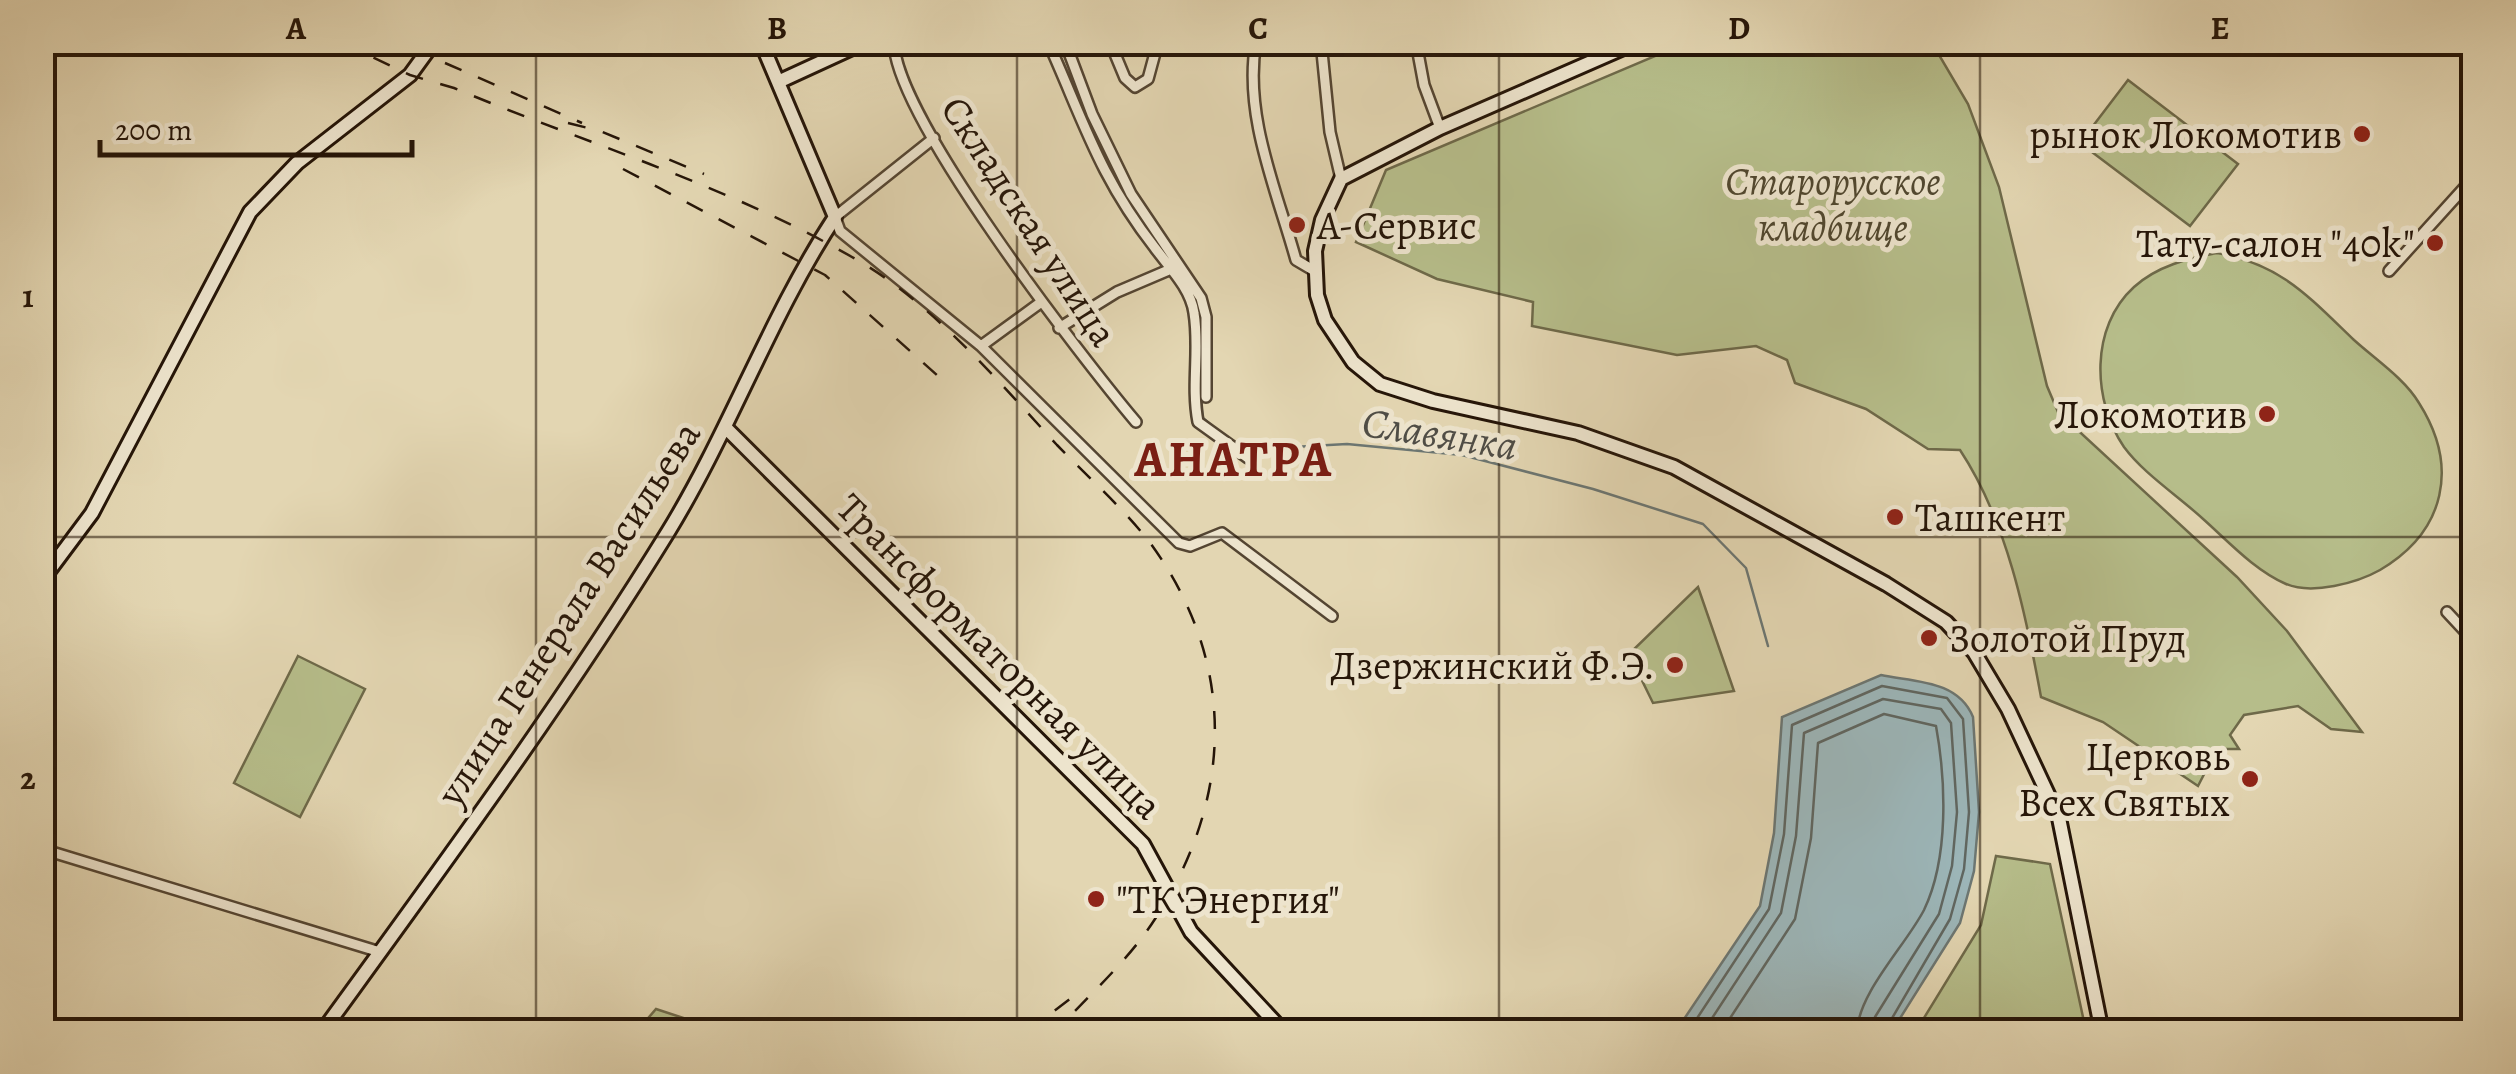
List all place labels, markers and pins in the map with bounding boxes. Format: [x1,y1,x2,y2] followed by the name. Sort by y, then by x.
[2029,107,2342,162] place label: рынок Локомотив
[2351,123,2373,145] marker: рынок Локомотив
[1316,198,1477,253] place label: А-Сервис
[1286,214,1308,236] marker: А-Сервис
[2136,216,2415,271] place label: Тату-салон "40k"
[2424,232,2446,254] marker: Тату-салон "40k"
[2054,387,2247,442] place label: Локомотив
[2256,403,2278,425] marker: Локомотив
[1915,490,2065,545] place label: Ташкент
[1884,506,1906,528] marker: Ташкент
[1949,611,2186,666] place label: Золотой Пруд
[1918,627,1940,649] marker: Золотой Пруд
[1330,638,1655,693] place label: Дзержинский Ф.Э.
[1664,654,1686,676] marker: Дзержинский Ф.Э.
[2018,729,2230,830] place label: Церковь Всех Святых
[2239,768,2261,790] marker: Церковь Всех Святых
[1116,872,1340,927] place label: "ТК Энергия"
[1085,888,1107,910] marker: "ТК Энергия"

